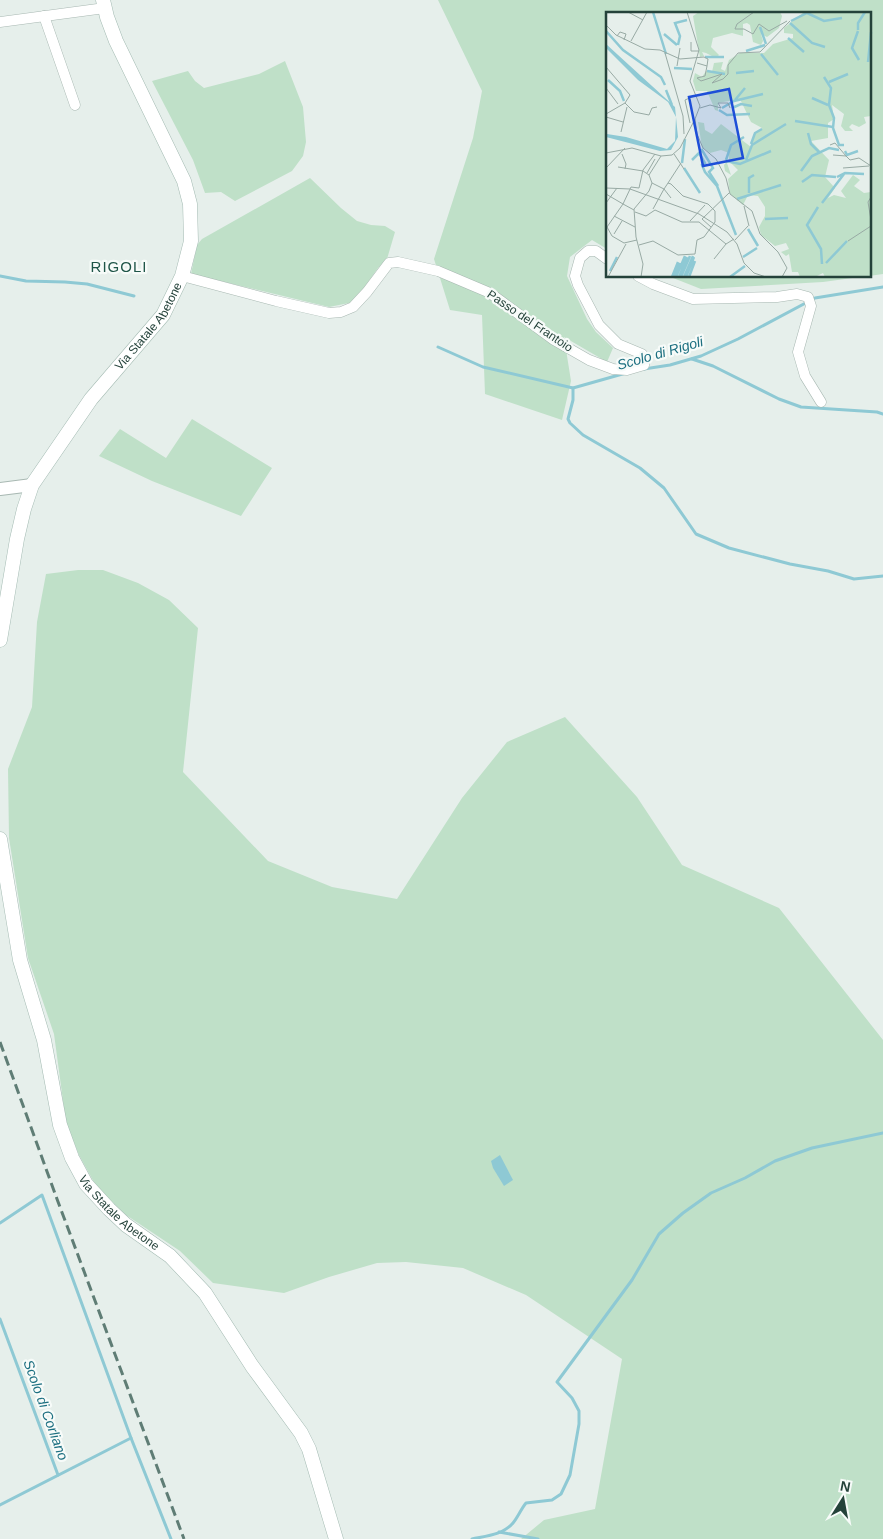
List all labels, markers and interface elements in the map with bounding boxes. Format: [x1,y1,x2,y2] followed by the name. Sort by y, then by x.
[606,12,870,278] inset map
[91,258,147,275] district label: RIGOLI
[112,280,185,373] street label: Via Statale Abetone
[485,287,576,355] street label: Passo del Frantoio
[615,333,706,373] water label: Scolo di Rigoli
[76,1173,162,1253] street label: Via Statale Abetone
[20,1358,72,1463] water label: Scolo di Corliano
[818,1474,868,1524] north arrow
[839,1477,852,1495] text: N

